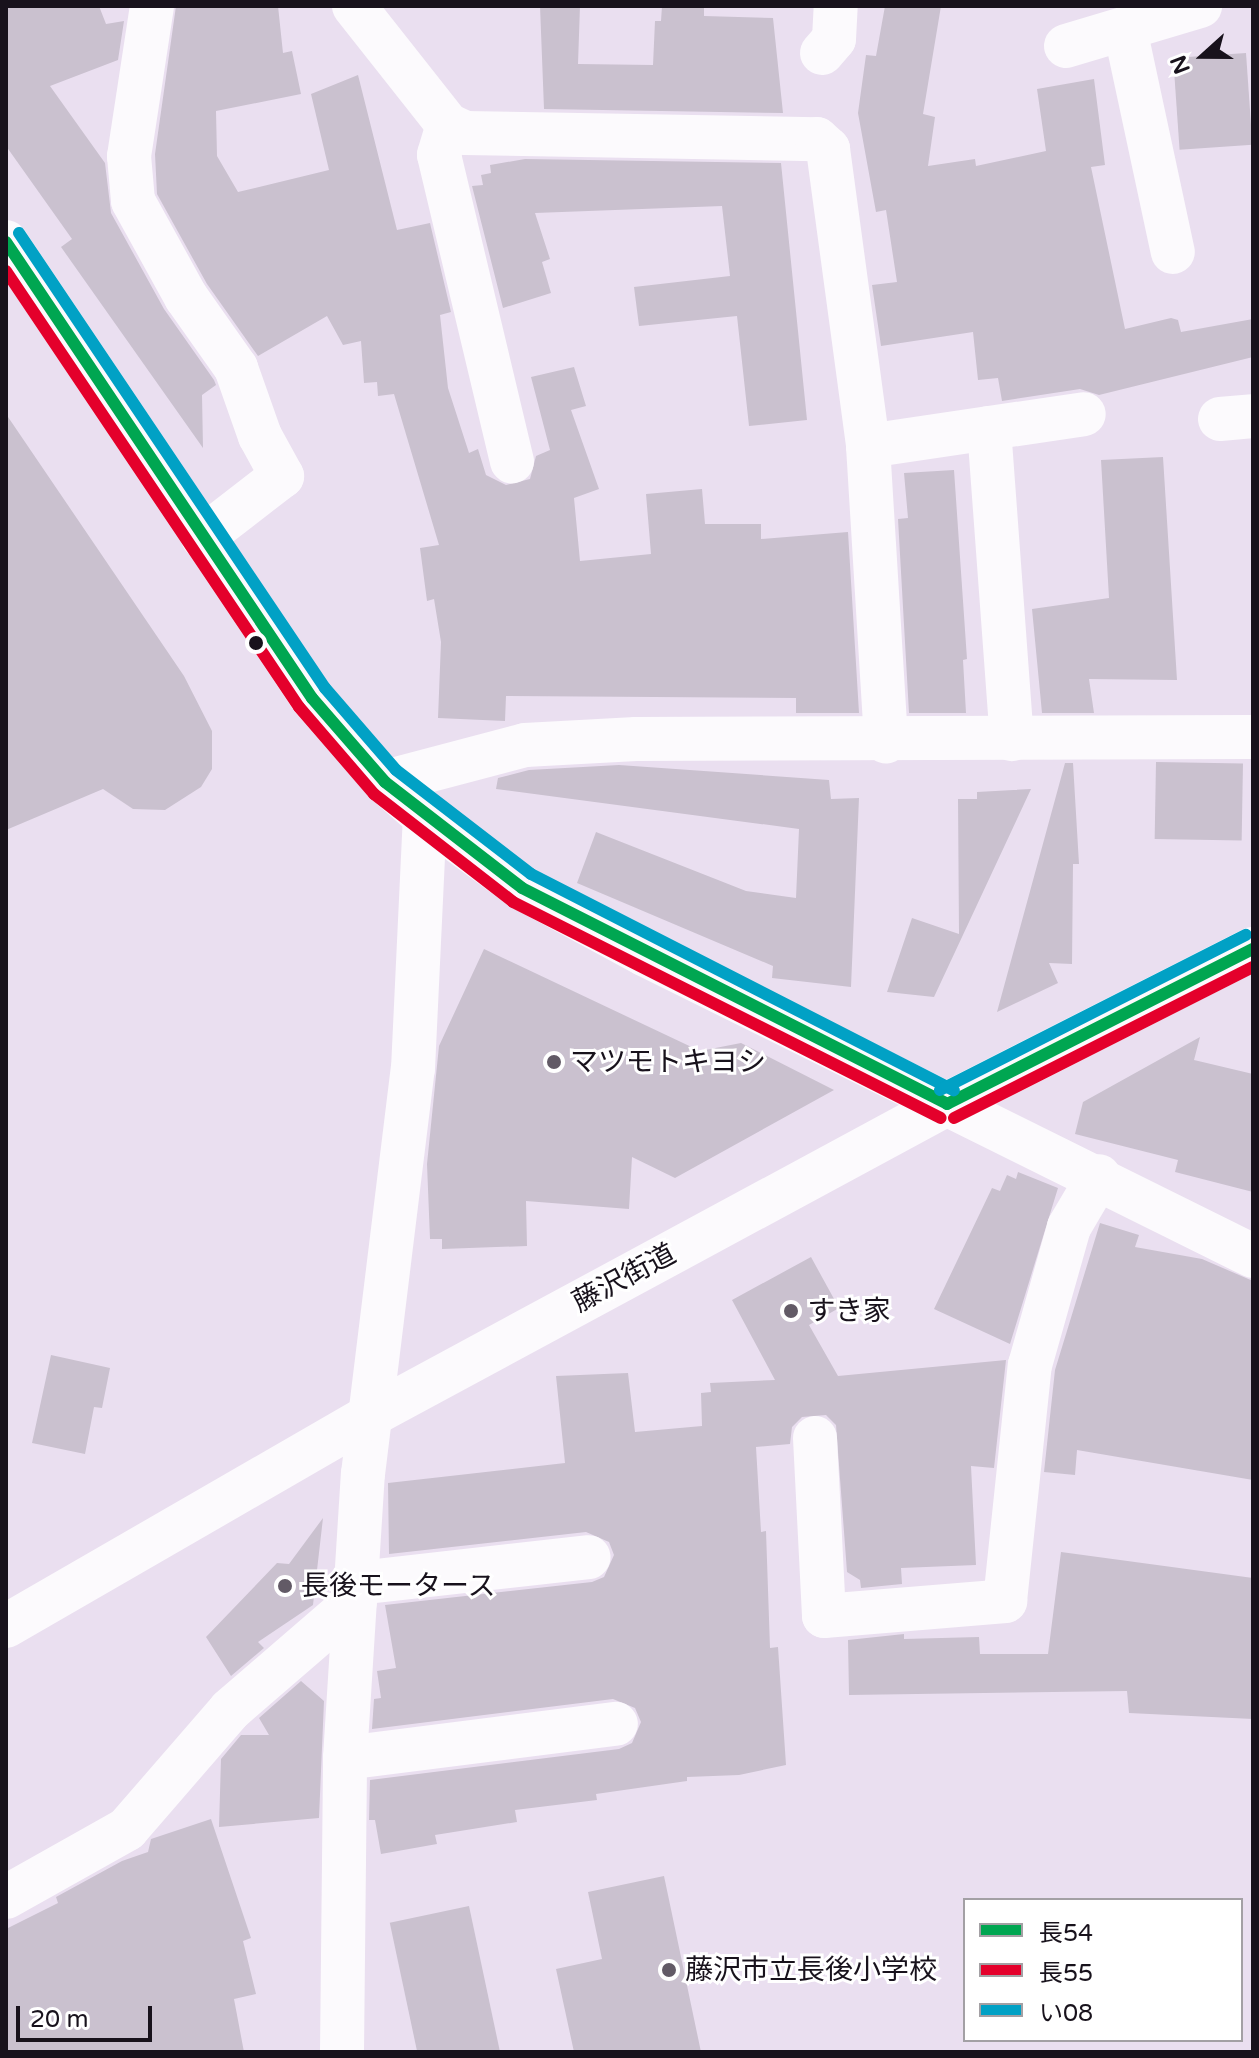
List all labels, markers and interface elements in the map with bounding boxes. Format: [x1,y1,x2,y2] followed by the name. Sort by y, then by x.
[1163,16,1243,96] north arrow
[1165,52,1196,78] text: N
[248,635,264,651] unlabelled marker
[570,1045,766,1079] place label: マツモトキヨシ
[545,1053,563,1071] marker: マツモトキヨシ
[567,1237,681,1319] street label: 藤沢街道
[807,1294,891,1328] place label: すき家
[782,1302,800,1320] marker: すき家
[301,1569,497,1603] place label: 長後モータース
[276,1577,294,1595] marker: 長後モータース
[963,1898,1243,2042] legend
[1039,1919,1093,1948] text: 長54
[685,1953,937,1987] place label: 藤沢市立長後小学校
[1039,1959,1093,1988] text: 長55
[660,1961,678,1979] marker: 藤沢市立長後小学校
[20,1990,156,2040] scale bar
[1039,1999,1093,2028] text: い08
[30,2005,88,2034] text: 20 m

